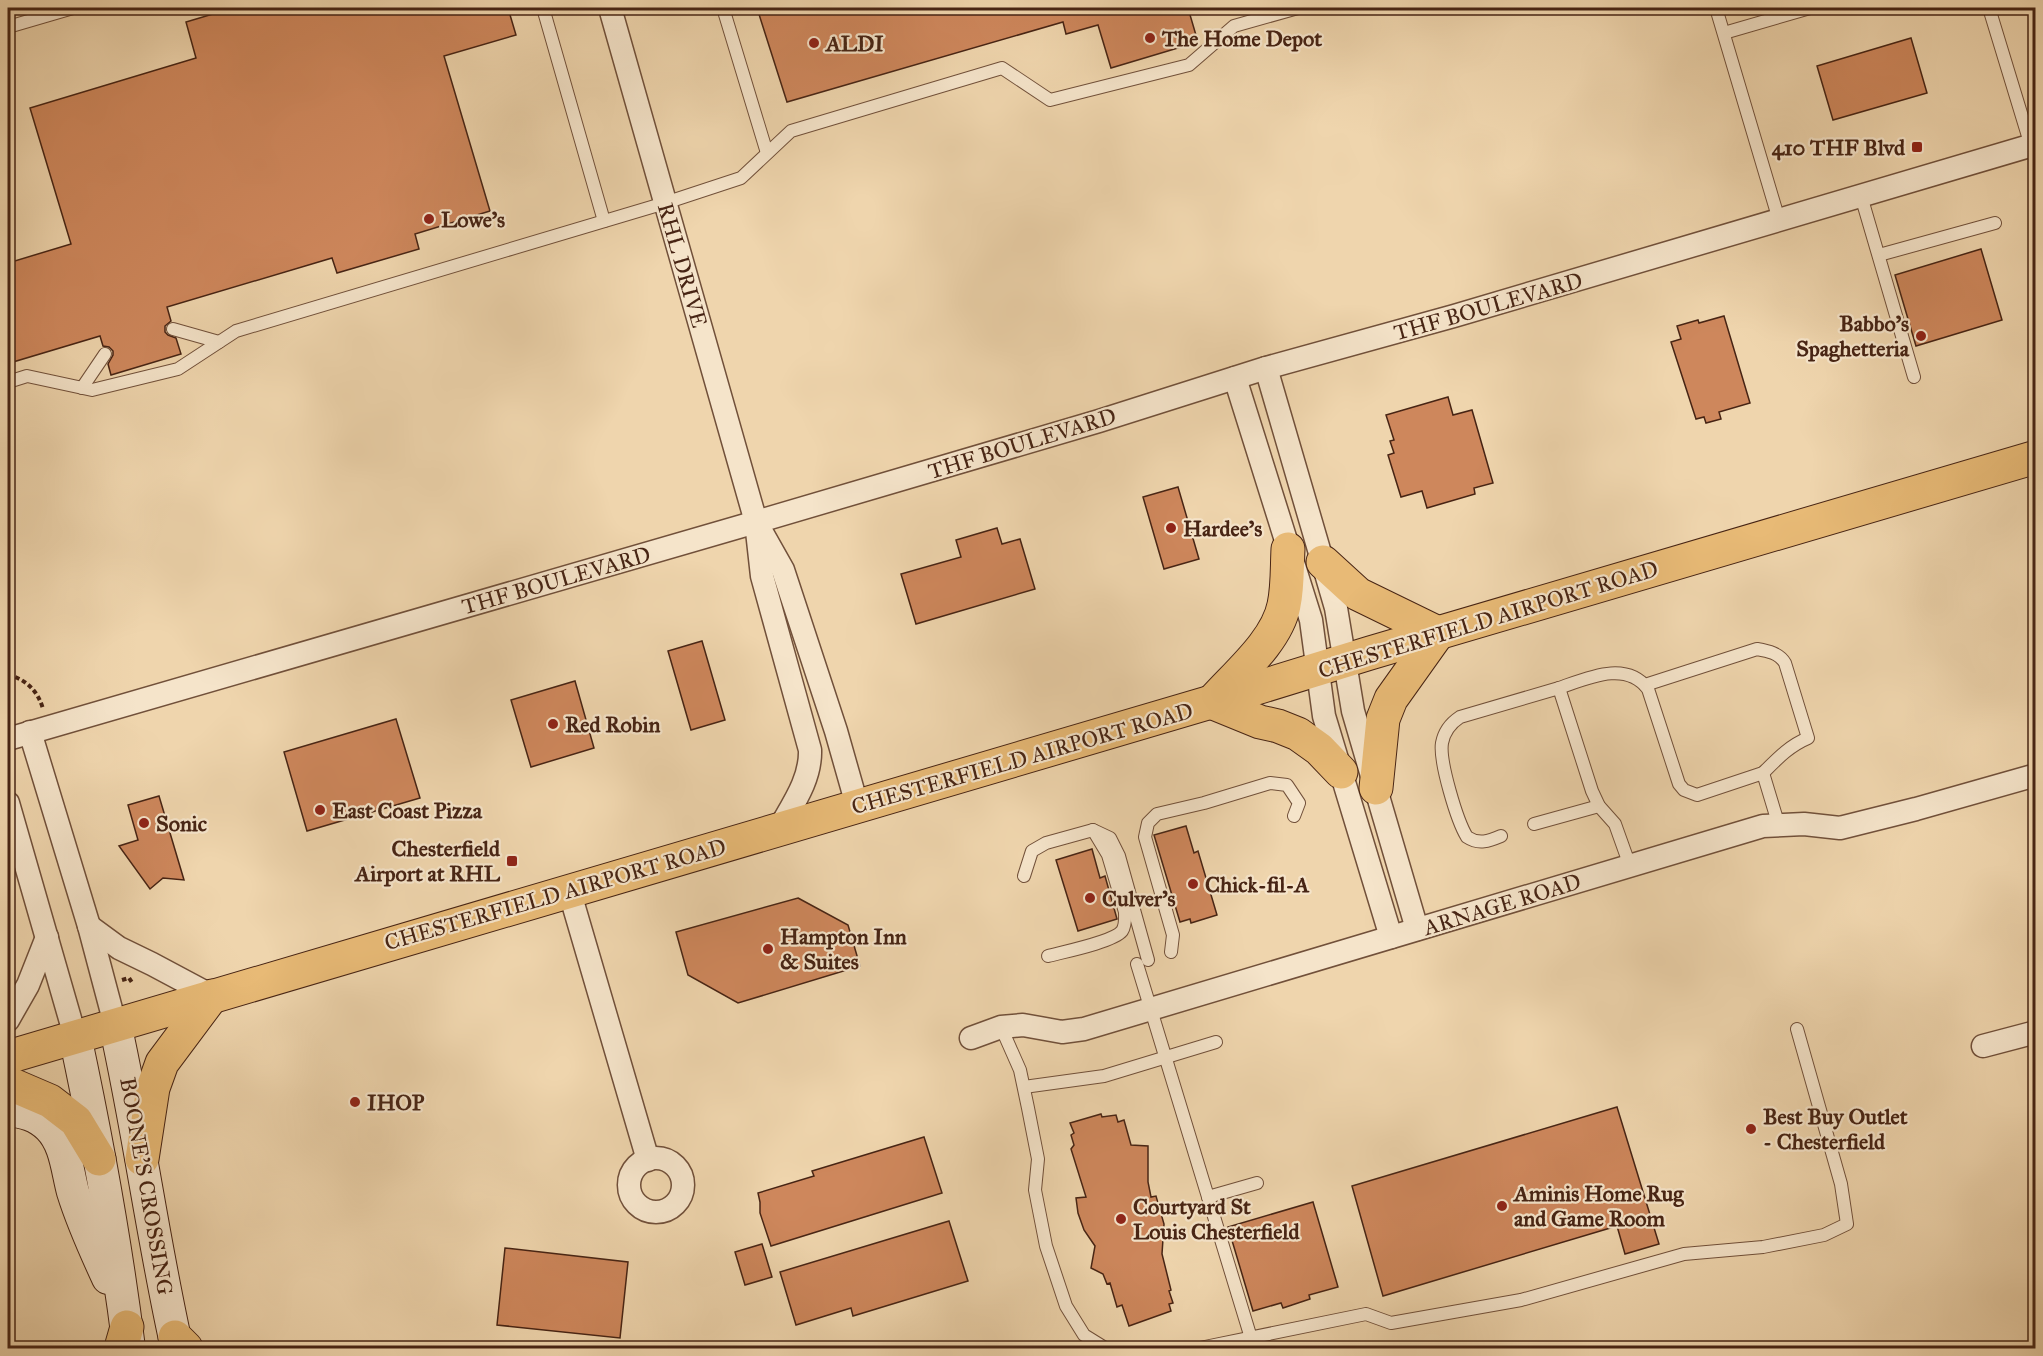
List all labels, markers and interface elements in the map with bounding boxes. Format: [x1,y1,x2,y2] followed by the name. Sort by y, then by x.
[1161,25,1322,52] place label: The Home Depot
[824,30,884,57] place label: ALDI
[1143,31,1157,45] marker: The Home Depot
[807,36,821,50] marker: ALDI
[1772,134,1906,161] place label: 410 THF Blvd
[1910,140,1924,154] marker: 410 THF Blvd
[652,200,713,331] street label: RHL DRIVE
[441,206,505,233] place label: Lowe's
[422,212,436,226] marker: Lowe's
[1391,267,1586,346] street label: THF BOULEVARD
[1796,310,1910,362] place label: Babbo's Spaghetteria
[1914,329,1928,343] marker: Babbo's Spaghetteria
[925,402,1119,485] street label: THF BOULEVARD
[1183,515,1262,542] place label: Hardee's
[1164,521,1178,535] marker: Hardee's
[459,541,654,620] street label: THF BOULEVARD
[1315,555,1661,684] street label: CHESTERFIELD AIRPORT ROAD
[848,697,1196,820] street label: CHESTERFIELD AIRPORT ROAD
[565,711,660,738] place label: Red Robin
[546,717,560,731] marker: Red Robin
[332,797,483,824] place label: East Coast Pizza
[313,803,327,817] marker: East Coast Pizza
[156,810,208,837] place label: Sonic
[137,816,151,830] marker: Sonic
[381,833,729,956] street label: CHESTERFIELD AIRPORT ROAD
[353,835,501,887] place label: Chesterfield Airport at RHL
[505,854,519,868] marker: Chesterfield Airport at RHL
[1419,868,1584,942] street label: ARNAGE ROAD
[1205,871,1309,898] place label: Chick-fil-A
[1186,877,1200,891] marker: Chick-fil-A
[1102,885,1176,912] place label: Culver's
[1083,891,1097,905] marker: Culver's
[780,923,907,975] place label: Hampton Inn & Suites
[761,942,775,956] marker: Hampton Inn & Suites
[114,1075,179,1297] street label: BOONE'S CROSSING
[367,1089,425,1116] place label: IHOP
[348,1095,362,1109] marker: IHOP
[1763,1103,1908,1155] place label: Best Buy Outlet - Chesterfield
[1744,1122,1758,1136] marker: Best Buy Outlet - Chesterfield
[1512,1180,1684,1232] place label: Aminis Home Rug and Game Room
[1133,1193,1300,1245] place label: Courtyard St Louis Chesterfield
[1495,1199,1509,1213] marker: Aminis Home Rug and Game Room
[1114,1212,1128,1226] marker: Courtyard St Louis Chesterfield

